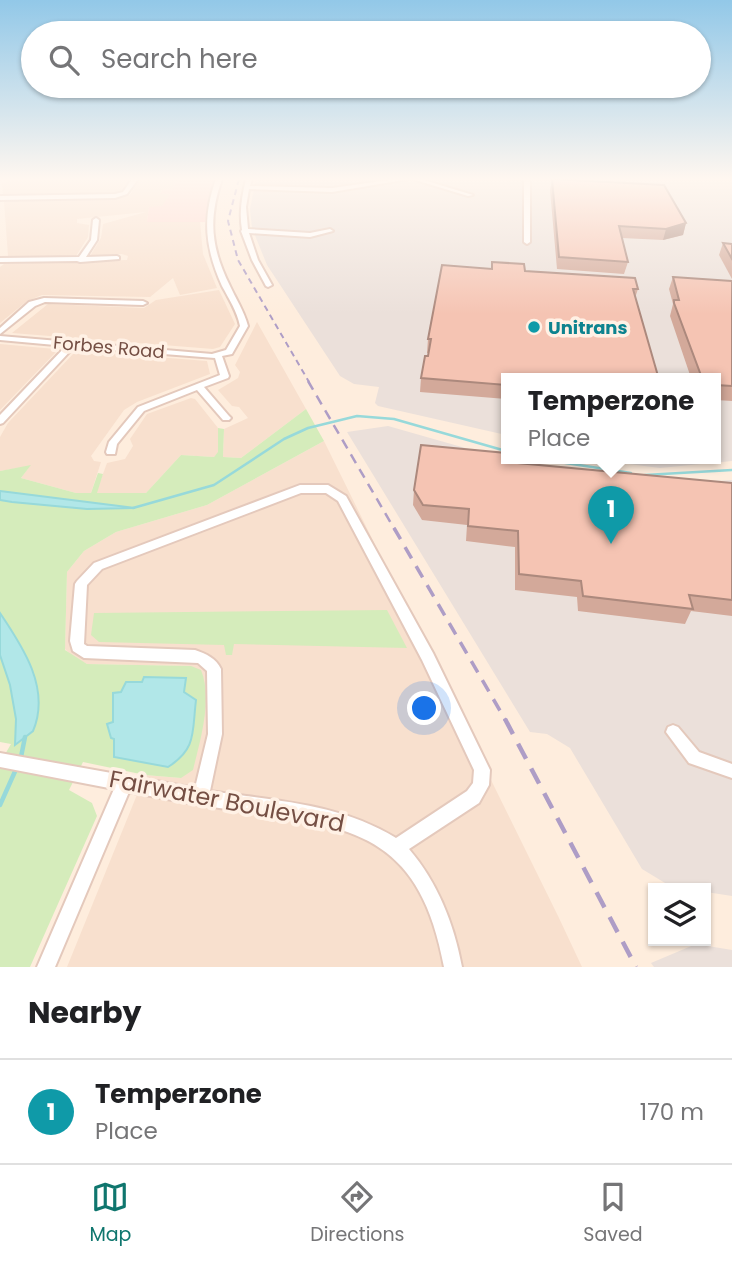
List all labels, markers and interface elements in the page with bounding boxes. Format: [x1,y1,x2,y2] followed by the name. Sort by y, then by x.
[21,21,711,98] search box
[45,41,83,79] icon: search
[101,41,258,77] text: Search here
[548,315,628,340] place label: Unitrans
[526,319,542,335] marker: Unitrans
[52,330,166,364] street label: Forbes Road
[501,373,721,464] popup
[528,383,694,419] text: Temperzone
[528,422,590,454] text: Place
[588,486,634,544] pin: 1
[407,691,441,725] your location
[106,762,348,840] street label: Fairwater Boulevard
[648,883,711,946] map controls
[648,883,711,946] button: layers
[28,991,142,1034] text: Nearby
[95,1076,262,1112] text: Temperzone
[47,1096,55,1128] text: 1
[640,1096,704,1128] text: 170 m
[95,1115,158,1147] text: Place
[89,1178,131,1249] tab: Map
[310,1178,405,1249] tab: Directions
[583,1178,643,1249] tab: Saved

